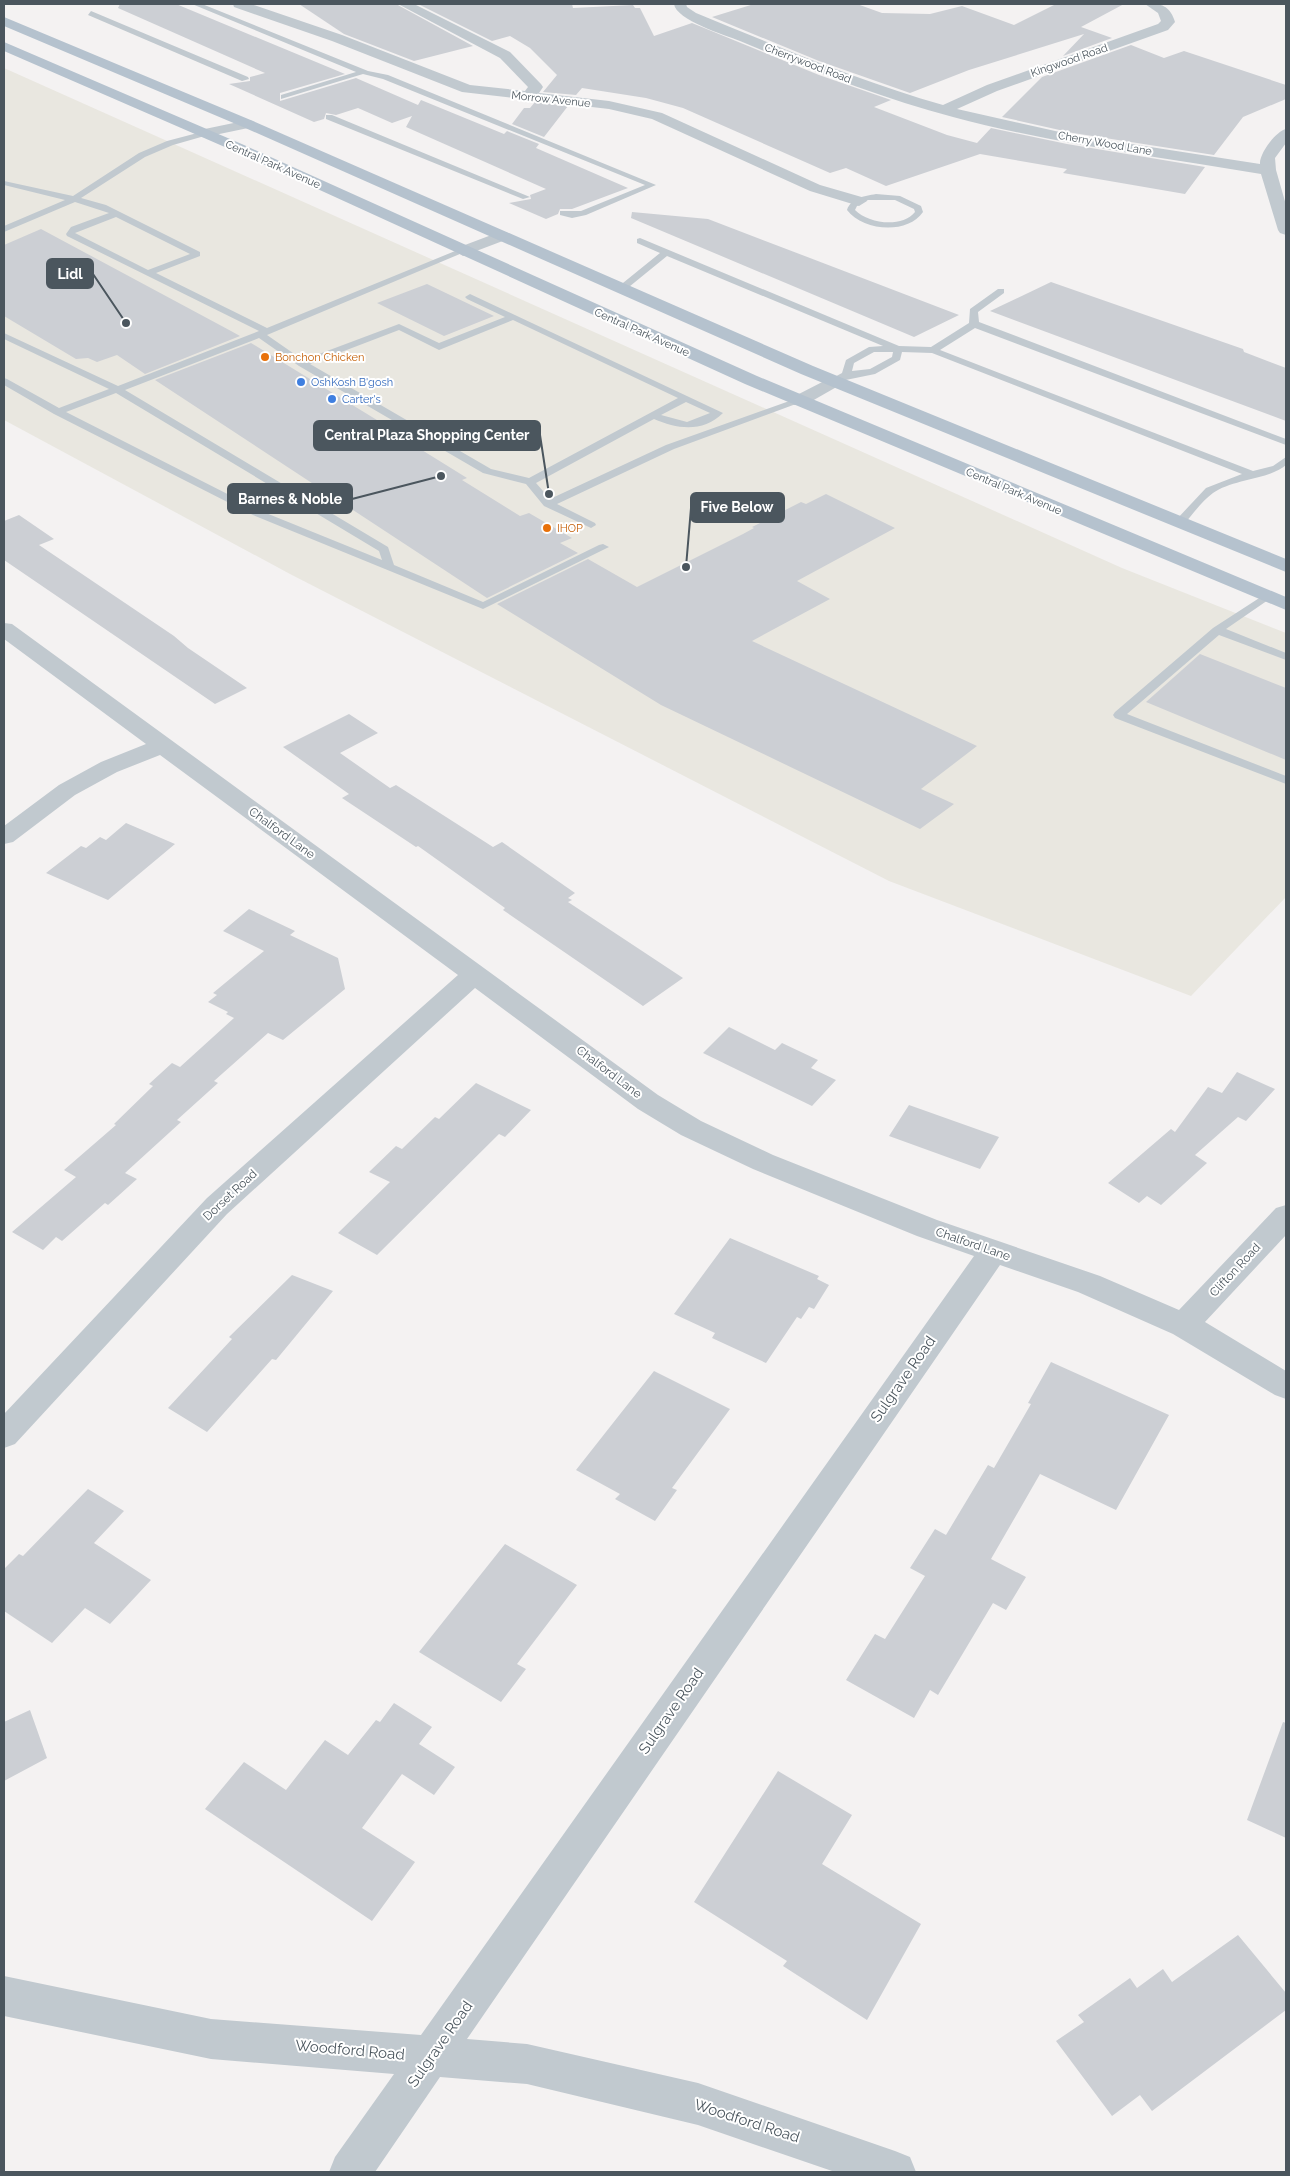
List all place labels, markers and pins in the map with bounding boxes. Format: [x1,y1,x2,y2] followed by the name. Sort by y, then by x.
[47,259,93,288] callout: Lidl
[259,351,271,363] marker: Bonchon Chicken
[275,351,364,364] place label: Bonchon Chicken
[295,376,307,388] marker: OshKosh B'gosh
[311,376,393,389] place label: OshKosh B'gosh
[326,393,338,405] marker: Carter's
[342,393,381,406] place label: Carter's
[314,421,540,450] callout: Central Plaza Shopping Center
[228,484,352,513] callout: Barnes & Noble
[691,493,784,522] callout: Five Below
[541,522,553,534] marker: IHOP
[557,522,583,535] place label: IHOP

